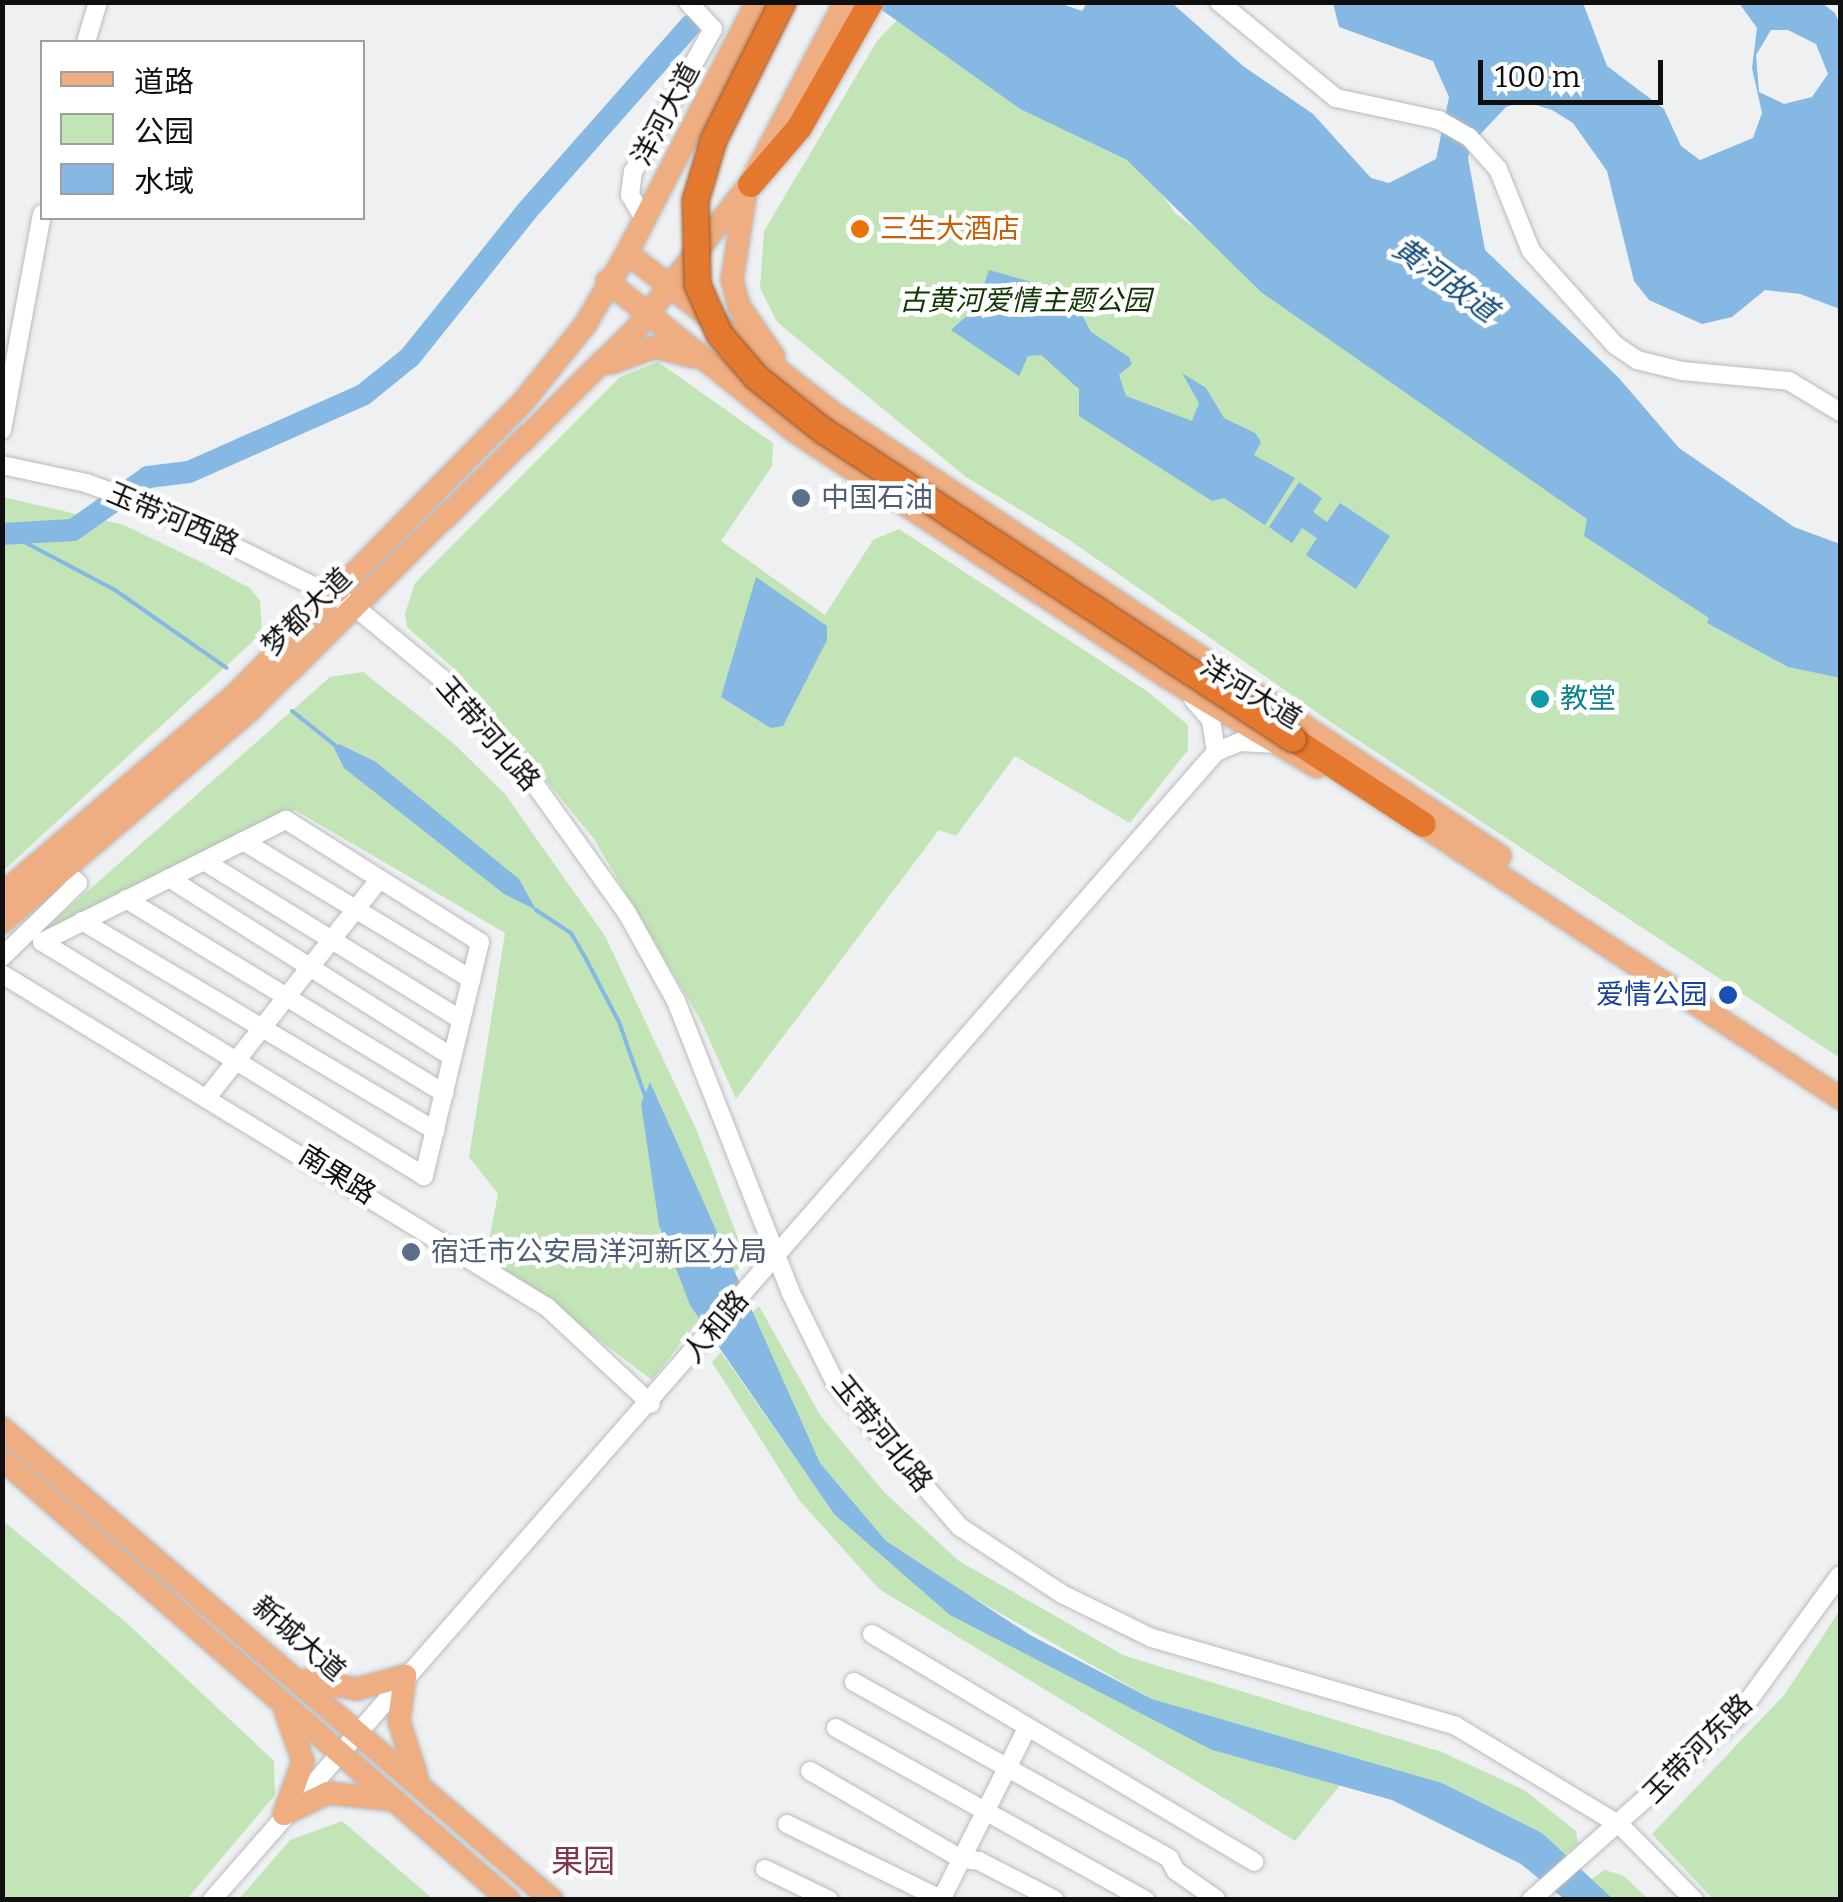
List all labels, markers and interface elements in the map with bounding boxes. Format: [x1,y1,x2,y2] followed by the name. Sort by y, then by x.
[40,40,365,220] legend
[1483,40,1668,102] scale bar
[625,57,707,171] street label: 洋河大道
[1495,59,1580,95] text: 100 m
[134,64,194,100] text: 道路
[134,114,194,150] text: 公园
[134,164,194,200] text: 水域
[880,212,1020,246] place label: 三生大酒店
[849,218,871,240] marker: 三生大酒店
[1386,230,1504,330] water label: 黄河故道
[899,284,1151,318] park label: 古黄河爱情主题公园
[102,476,244,562] street label: 玉带河西路
[821,481,933,515] place label: 中国石油
[790,487,812,509] marker: 中国石油
[255,561,359,663] street label: 梦都大道
[1194,650,1308,736] street label: 洋河大道
[429,670,547,798] street label: 玉带河北路
[1560,682,1616,716] place label: 教堂
[1529,688,1551,710] marker: 教堂
[1596,978,1708,1012] place label: 爱情公园
[1717,984,1739,1006] marker: 爱情公园
[292,1138,382,1212] street label: 南果路
[431,1235,767,1269] place label: 宿迁市公安局洋河新区分局
[400,1241,422,1263] marker: 宿迁市公安局洋河新区分局
[676,1284,756,1370] street label: 人和路
[825,1369,939,1499] street label: 玉带河北路
[246,1590,352,1688] street label: 新城大道
[1637,1688,1759,1810] street label: 玉带河东路
[551,1842,615,1880] district label: 果园

